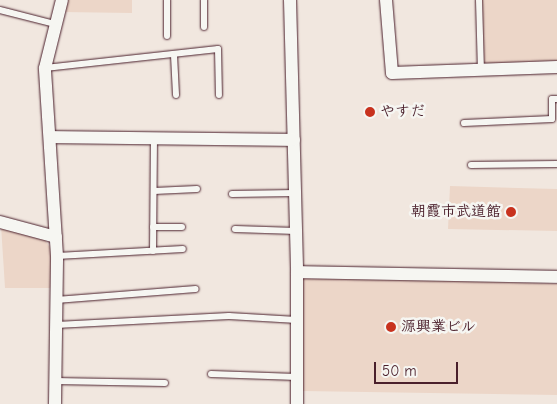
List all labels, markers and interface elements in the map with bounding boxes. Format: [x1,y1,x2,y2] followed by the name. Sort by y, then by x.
[380,103,425,121] place label: やすだ
[364,106,376,118] marker: やすだ
[411,203,501,221] place label: 朝霞市武道館
[505,206,517,218] marker: 朝霞市武道館
[401,318,476,336] place label: 源興業ビル
[385,321,397,333] marker: 源興業ビル
[377,352,461,384] scale bar
[382,362,417,380] text: 50 m

